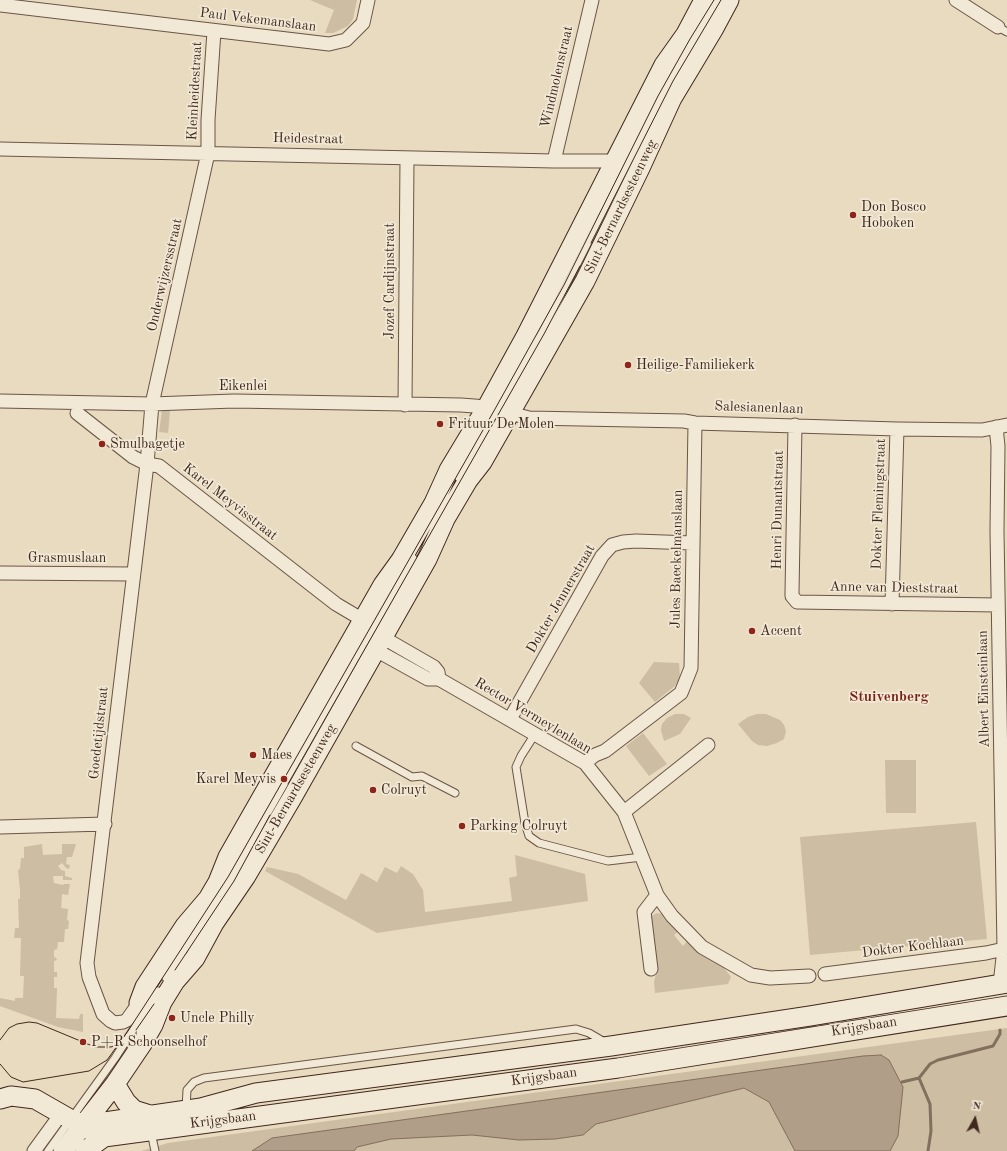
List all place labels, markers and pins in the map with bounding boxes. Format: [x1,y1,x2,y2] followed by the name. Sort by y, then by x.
[861,199,926,232] place label: Don Bosco Hoboken
[848,210,858,220] marker: Don Bosco Hoboken
[636,357,755,373] place label: Heilige-Familiekerk
[623,360,633,370] marker: Heilige-Familiekerk
[448,416,554,432] place label: Frituur De Molen
[435,419,445,429] marker: Frituur De Molen
[110,436,185,452] place label: Smulbagetje
[97,439,107,449] marker: Smulbagetje
[760,623,802,639] place label: Accent
[747,626,757,636] marker: Accent
[261,747,292,763] place label: Maes
[248,750,258,760] marker: Maes
[196,771,276,787] place label: Karel Meyvis
[279,774,289,784] marker: Karel Meyvis
[381,782,427,798] place label: Colruyt
[368,785,378,795] marker: Colruyt
[470,818,567,834] place label: Parking Colruyt
[457,821,467,831] marker: Parking Colruyt
[180,1010,255,1026] place label: Uncle Philly
[167,1013,177,1023] marker: Uncle Philly
[91,1034,207,1050] place label: P+R Schoonselhof
[78,1037,88,1047] marker: P+R Schoonselhof

